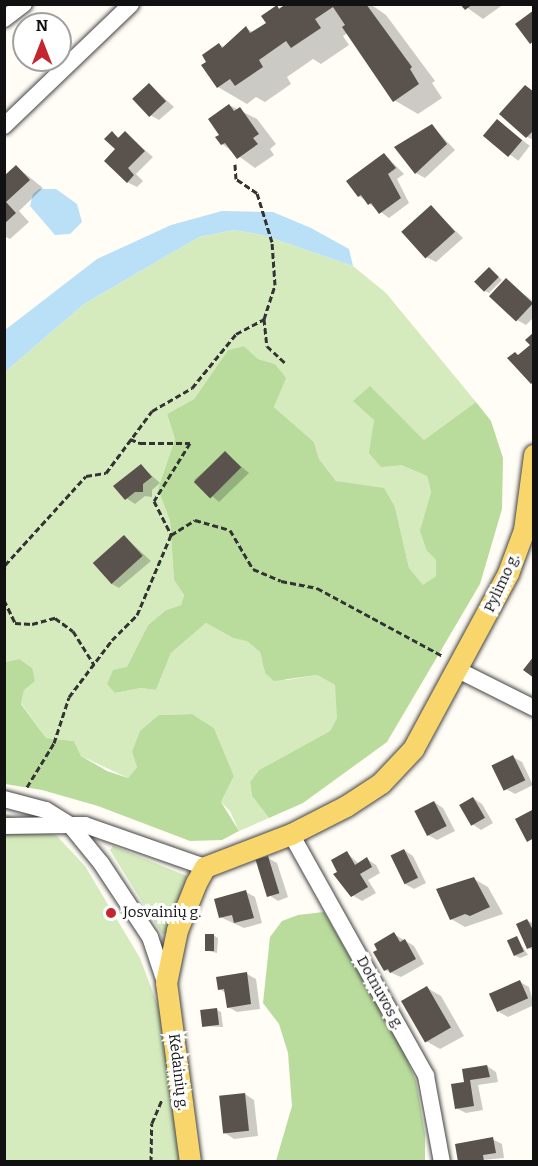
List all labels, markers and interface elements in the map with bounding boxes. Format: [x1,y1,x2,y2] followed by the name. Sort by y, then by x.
[12,12,72,72] north arrow
[36,16,48,35] text: N
[481,551,523,615] street label: Pylimo g.
[123,904,201,922] place label: Josvainių g.
[104,906,118,920] marker: Josvainių g.
[352,953,408,1033] street label: Dotnuvos g.
[164,1032,192,1112] street label: Kėdainių g.

